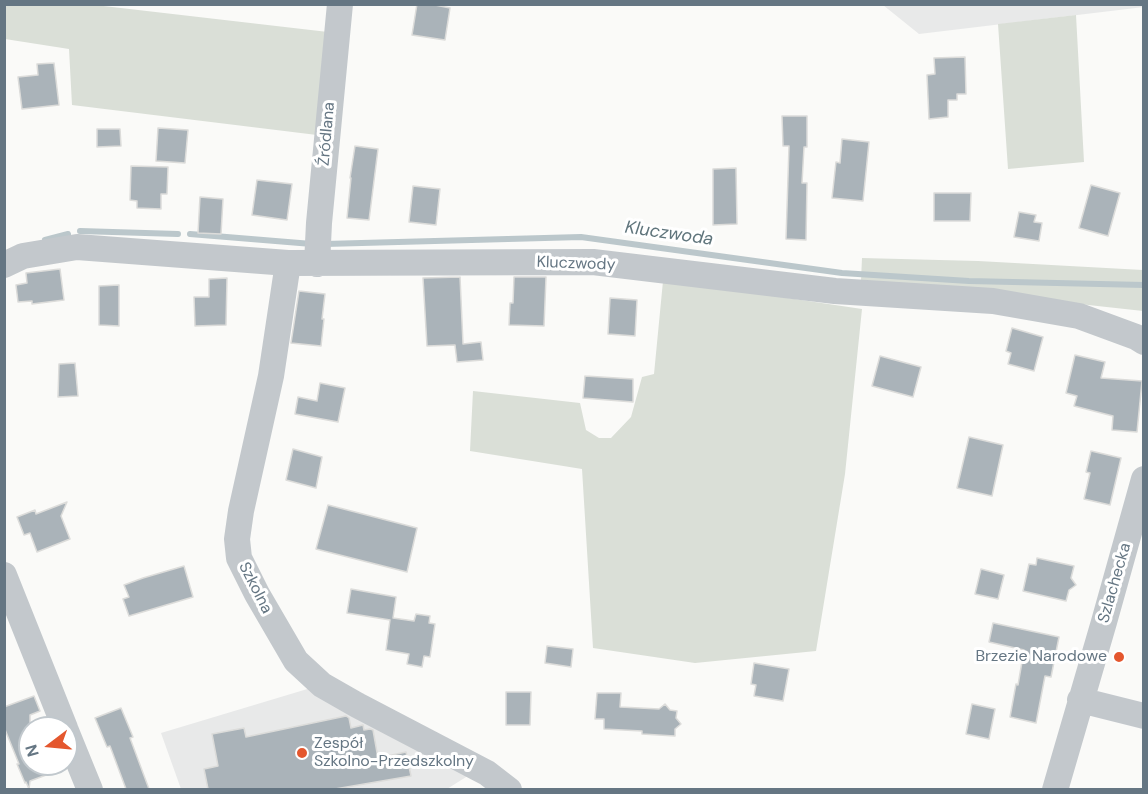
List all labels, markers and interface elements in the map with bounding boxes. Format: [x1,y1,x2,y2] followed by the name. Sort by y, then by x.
[315,101,339,167] street label: Źródlana
[623,217,715,251] water label: Kluczwoda
[536,253,616,275] street label: Kluczwody
[1094,541,1136,625] street label: Szlachecka
[234,559,276,617] street label: Szkolna
[975,647,1107,667] place label: Brzezie Narodowe
[1112,650,1126,664] marker: Brzezie Narodowe
[18,716,78,776] north arrow
[314,734,474,772] place label: Zespół Szkolno-Przedszkolny
[20,742,44,759] text: N
[295,746,309,760] marker: Zespół Szkolno-Przedszkolny

